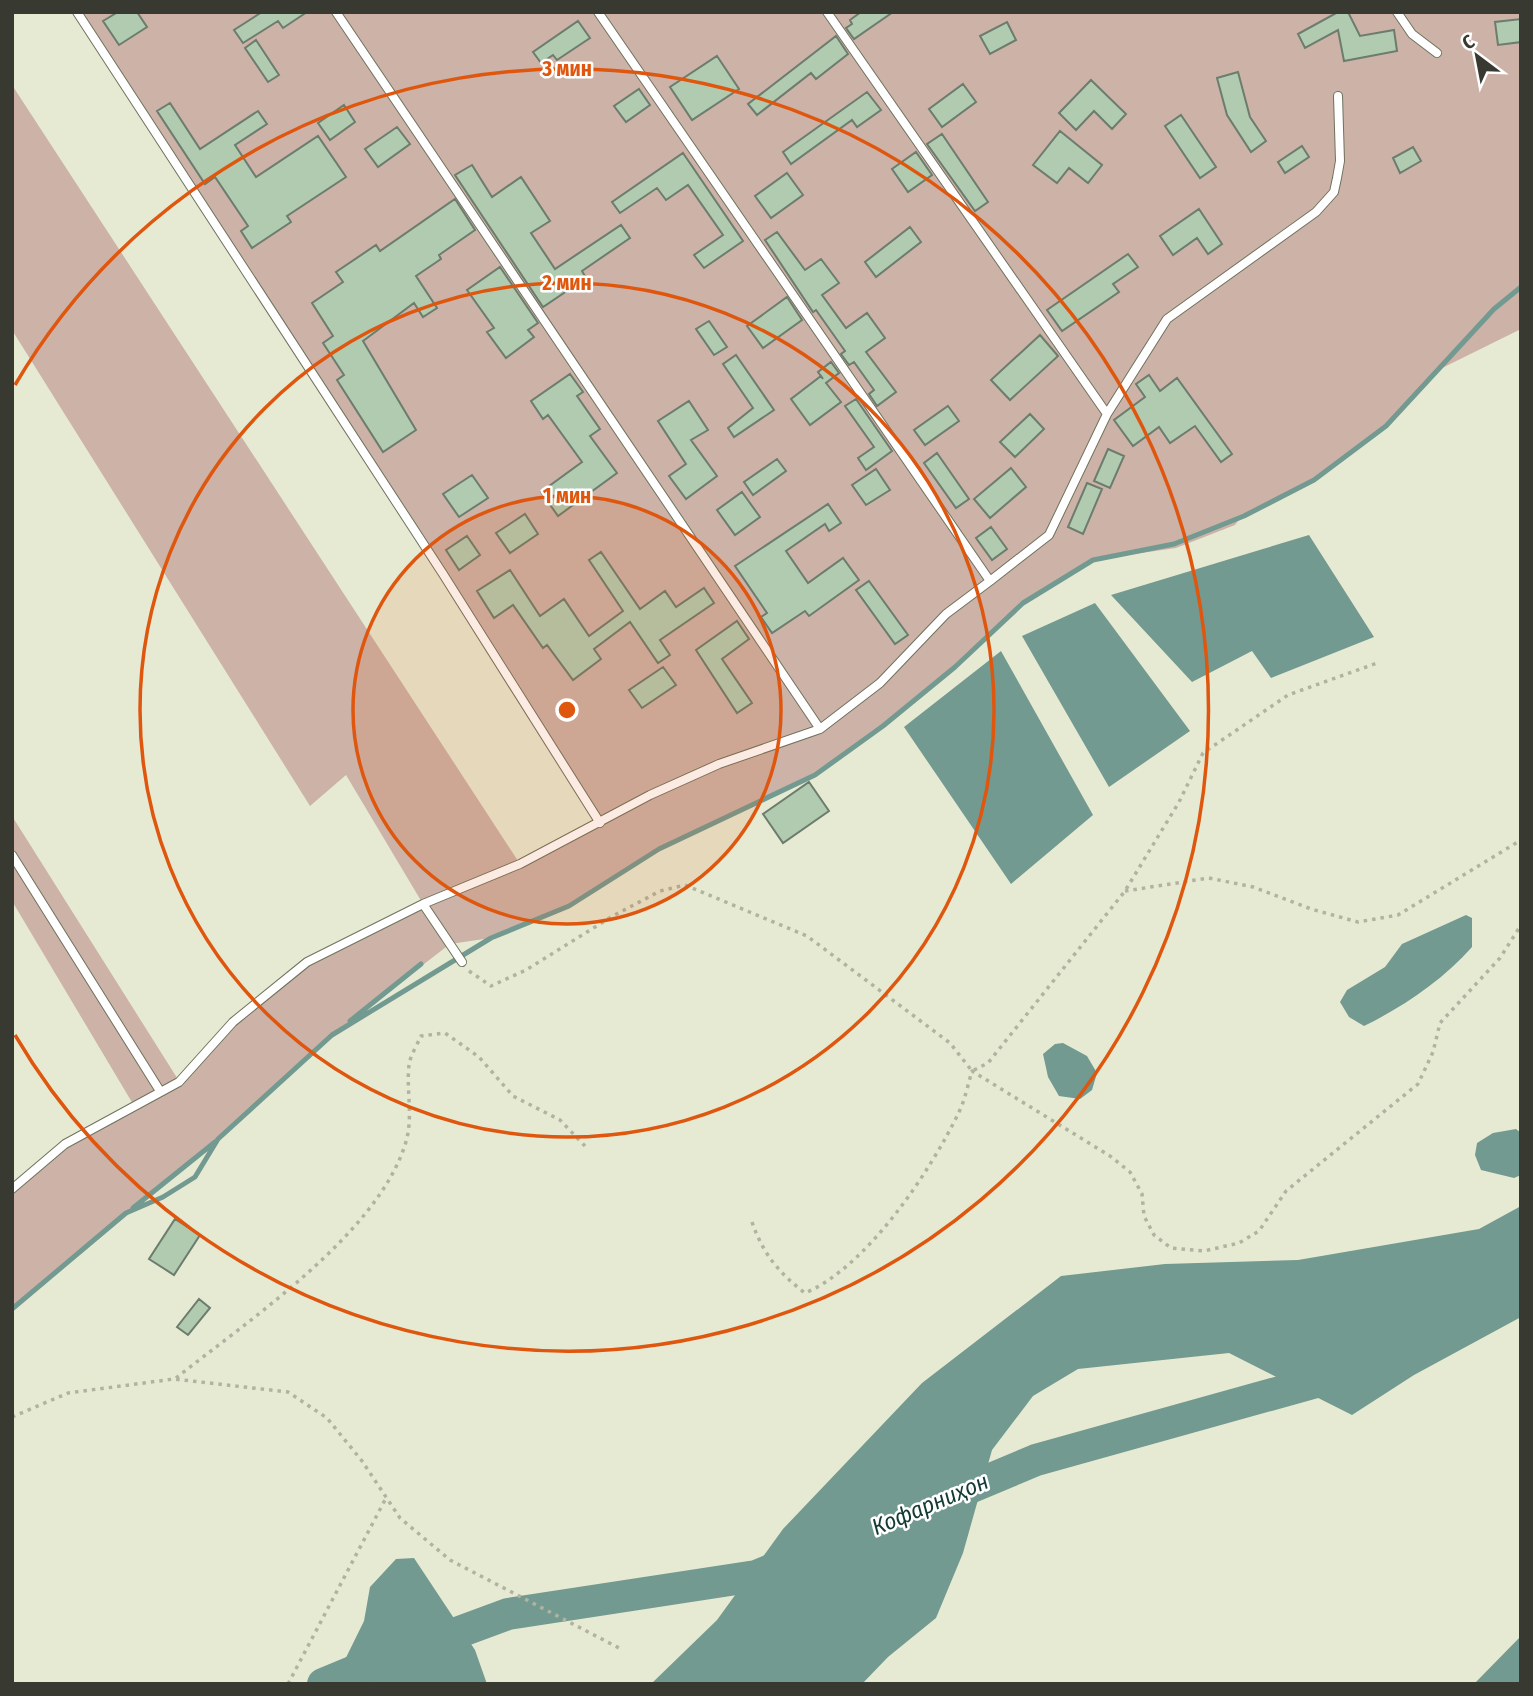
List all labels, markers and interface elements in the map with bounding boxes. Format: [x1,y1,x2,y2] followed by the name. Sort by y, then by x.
[1442,21,1512,91] north arrow
[1458,30,1479,54] text: С
[541,56,592,82] text: 3 мин
[541,270,592,296] text: 2 мин
[543,483,591,509] text: 1 мин
[555,698,579,722] centre of rings
[867,1467,993,1541] water label: Кофарниҳон

